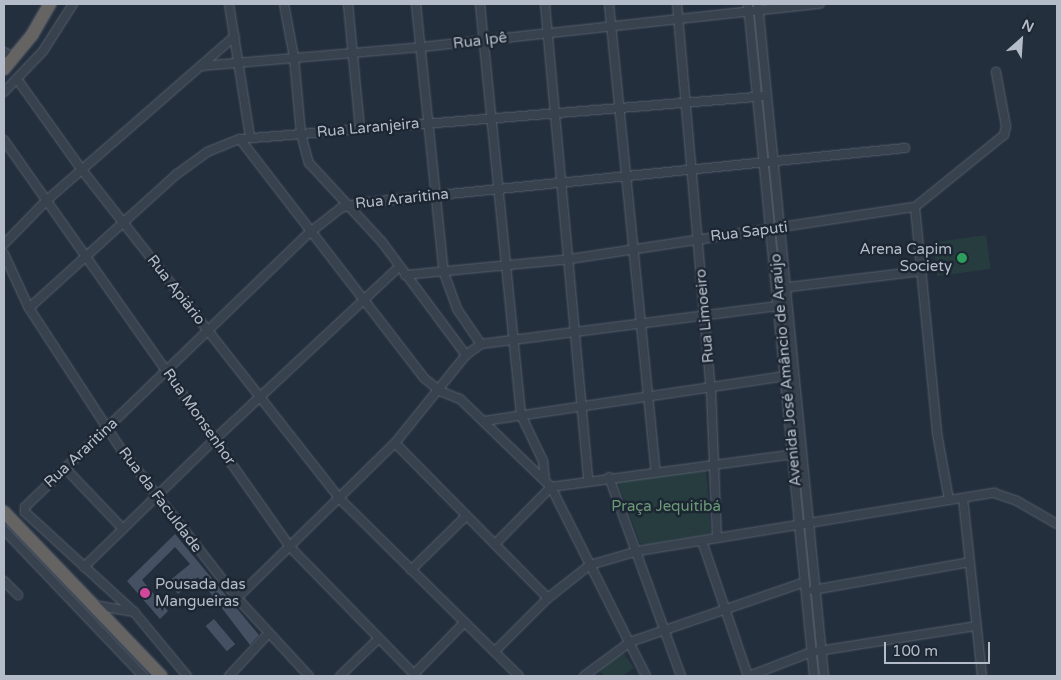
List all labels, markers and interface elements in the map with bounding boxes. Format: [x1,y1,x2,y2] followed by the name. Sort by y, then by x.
[996,15,1046,65] north arrow
[1019,16,1037,36] text: N
[452,29,508,53] street label: Rua Ipê
[316,115,420,141] street label: Rua Laranjeira
[354,185,450,213] street label: Rua Araritina
[709,218,789,246] street label: Rua Saputi
[860,240,952,275] place label: Arena Capim Society
[143,252,209,328] street label: Rua Apiário
[956,252,968,264] marker: Arena Capim Society
[767,253,805,487] street label: Avenida José Amâncio de Araújo
[692,268,718,364] street label: Rua Limoeiro
[159,365,239,469] street label: Rua Monsenhor
[41,414,121,492] street label: Rua Araritina
[115,444,205,556] street label: Rua da Faculdade
[611,498,721,516] park label: Praça Jequitibá
[155,575,246,610] place label: Pousada das Mangueiras
[139,587,151,599] marker: Pousada das Mangueiras
[886,632,992,664] scale bar
[892,642,938,660] text: 100 m

